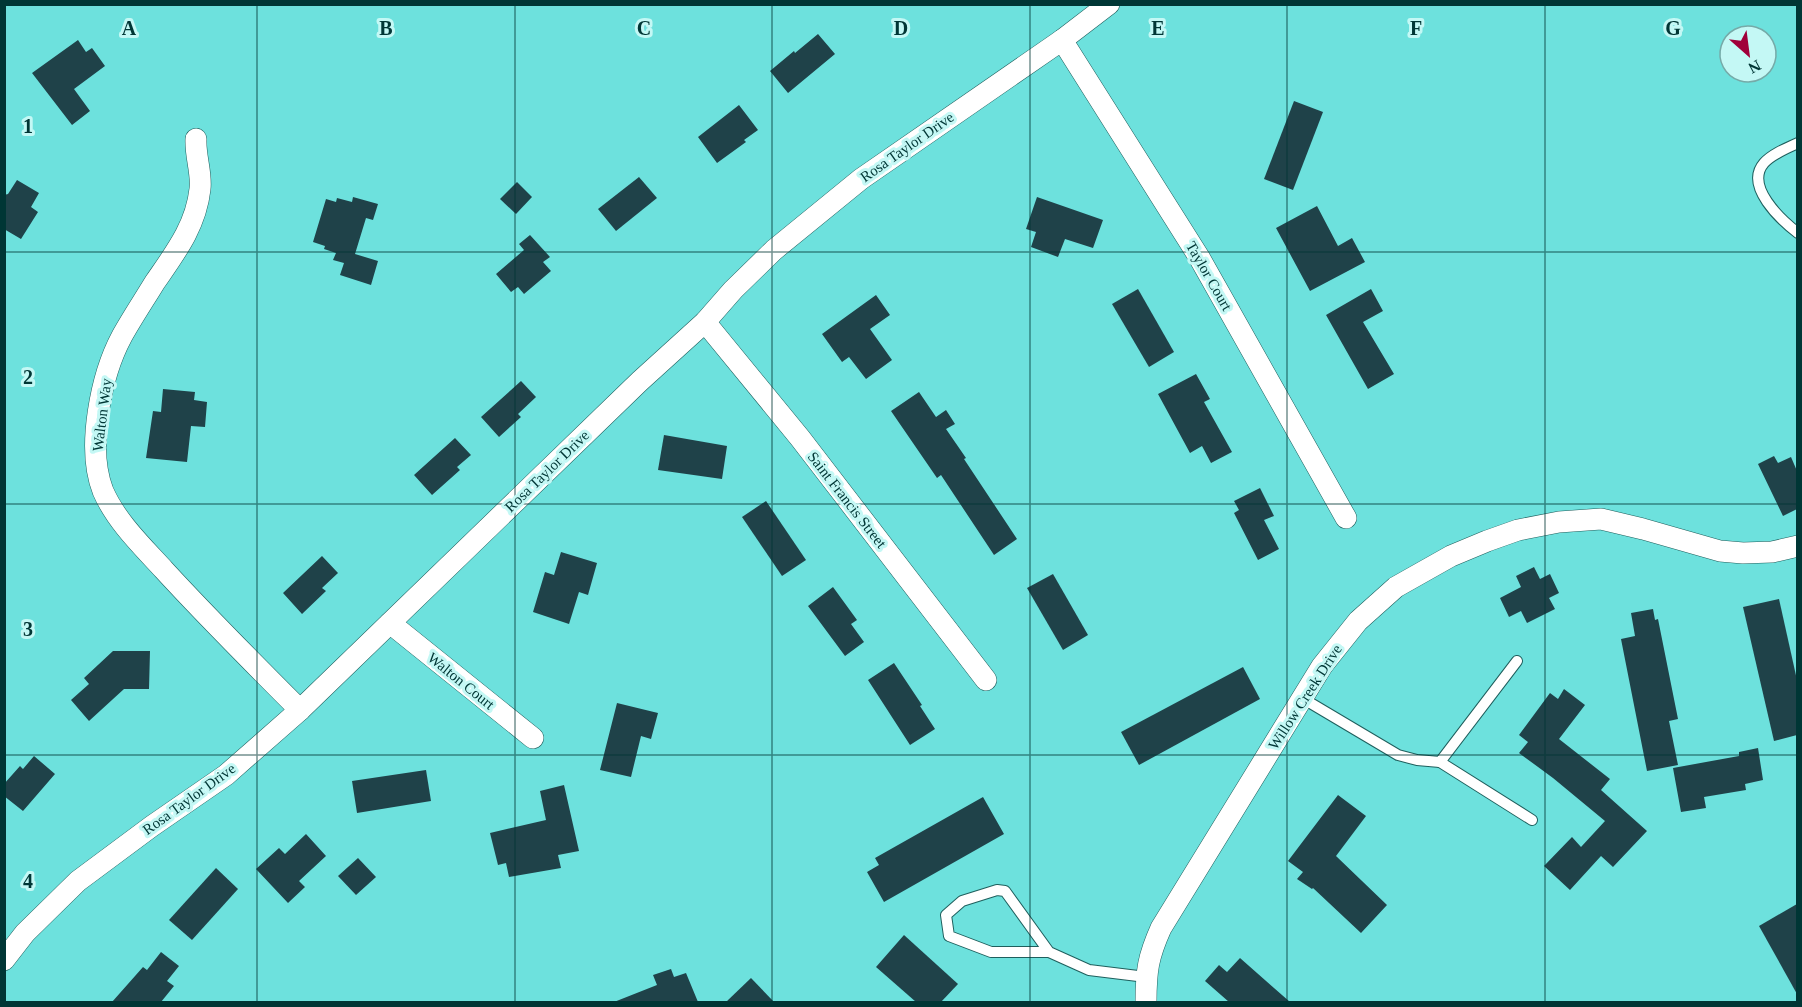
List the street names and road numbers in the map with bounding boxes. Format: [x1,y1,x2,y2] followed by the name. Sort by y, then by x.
[857,109,957,185] street label: Rosa Taylor Drive
[1183,239,1236,314] street label: Taylor Court
[90,377,114,452] street label: Walton Way
[502,427,592,515] street label: Rosa Taylor Drive
[805,449,890,552] street label: Saint Francis Street
[1265,641,1345,752] street label: Willow Creek Drive
[425,649,498,713] street label: Walton Court
[140,760,239,838] street label: Rosa Taylor Drive

